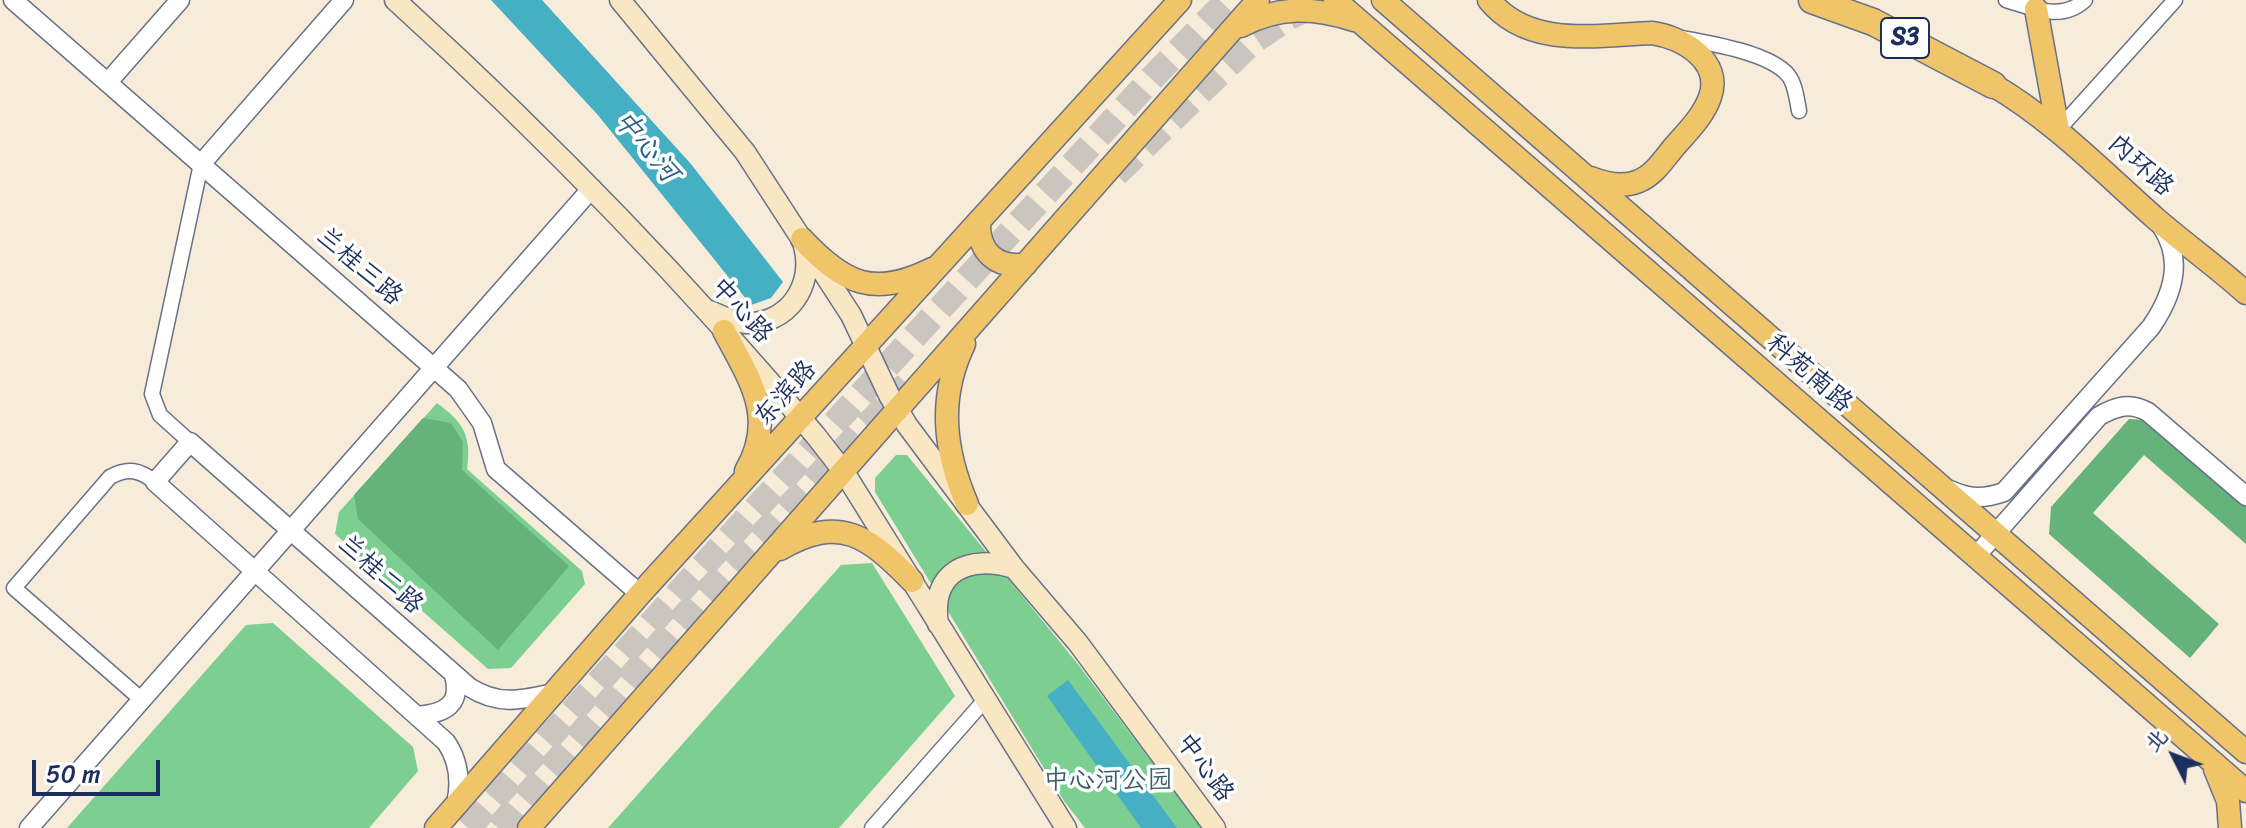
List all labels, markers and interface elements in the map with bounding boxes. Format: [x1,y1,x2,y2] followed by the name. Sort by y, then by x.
[1881,18,1929,58] road number: S3
[605,104,685,190] water label: 中心河
[2101,128,2179,204] street label: 内环路
[310,221,408,313] street label: 兰桂三路
[703,272,779,350] street label: 中心路
[1760,328,1858,420] street label: 科苑南路
[748,355,824,433] street label: 东滨路
[331,529,429,621] street label: 兰桂二路
[2134,716,2214,796] north arrow
[2134,718,2178,761] text: 北
[1168,727,1240,809] street label: 中心路
[36,744,164,794] scale bar
[46,753,101,795] text: 50 m
[1043,765,1173,797] park label: 中心河公园

